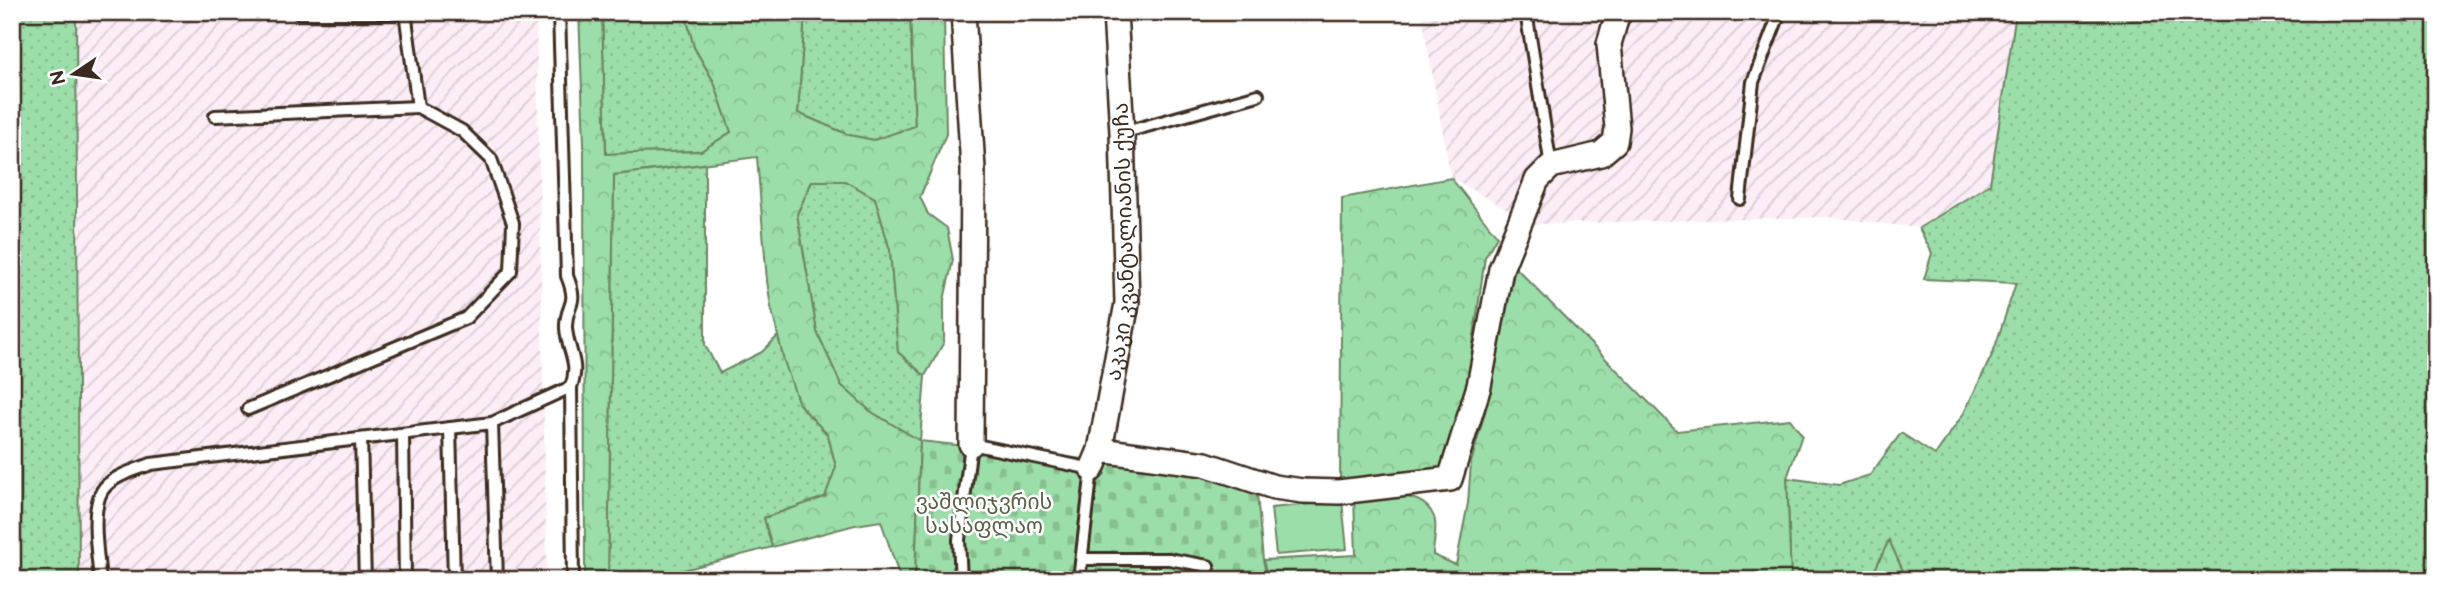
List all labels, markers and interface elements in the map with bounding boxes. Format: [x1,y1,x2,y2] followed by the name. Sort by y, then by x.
[38,38,108,108] north arrow
[46,68,72,87] text: N
[1101,102,1140,383] street label: აკაკი კვანტალიანის ქუჩა
[916,490,1052,539] park label: ვაშლიჯვრის სასაფლაო

